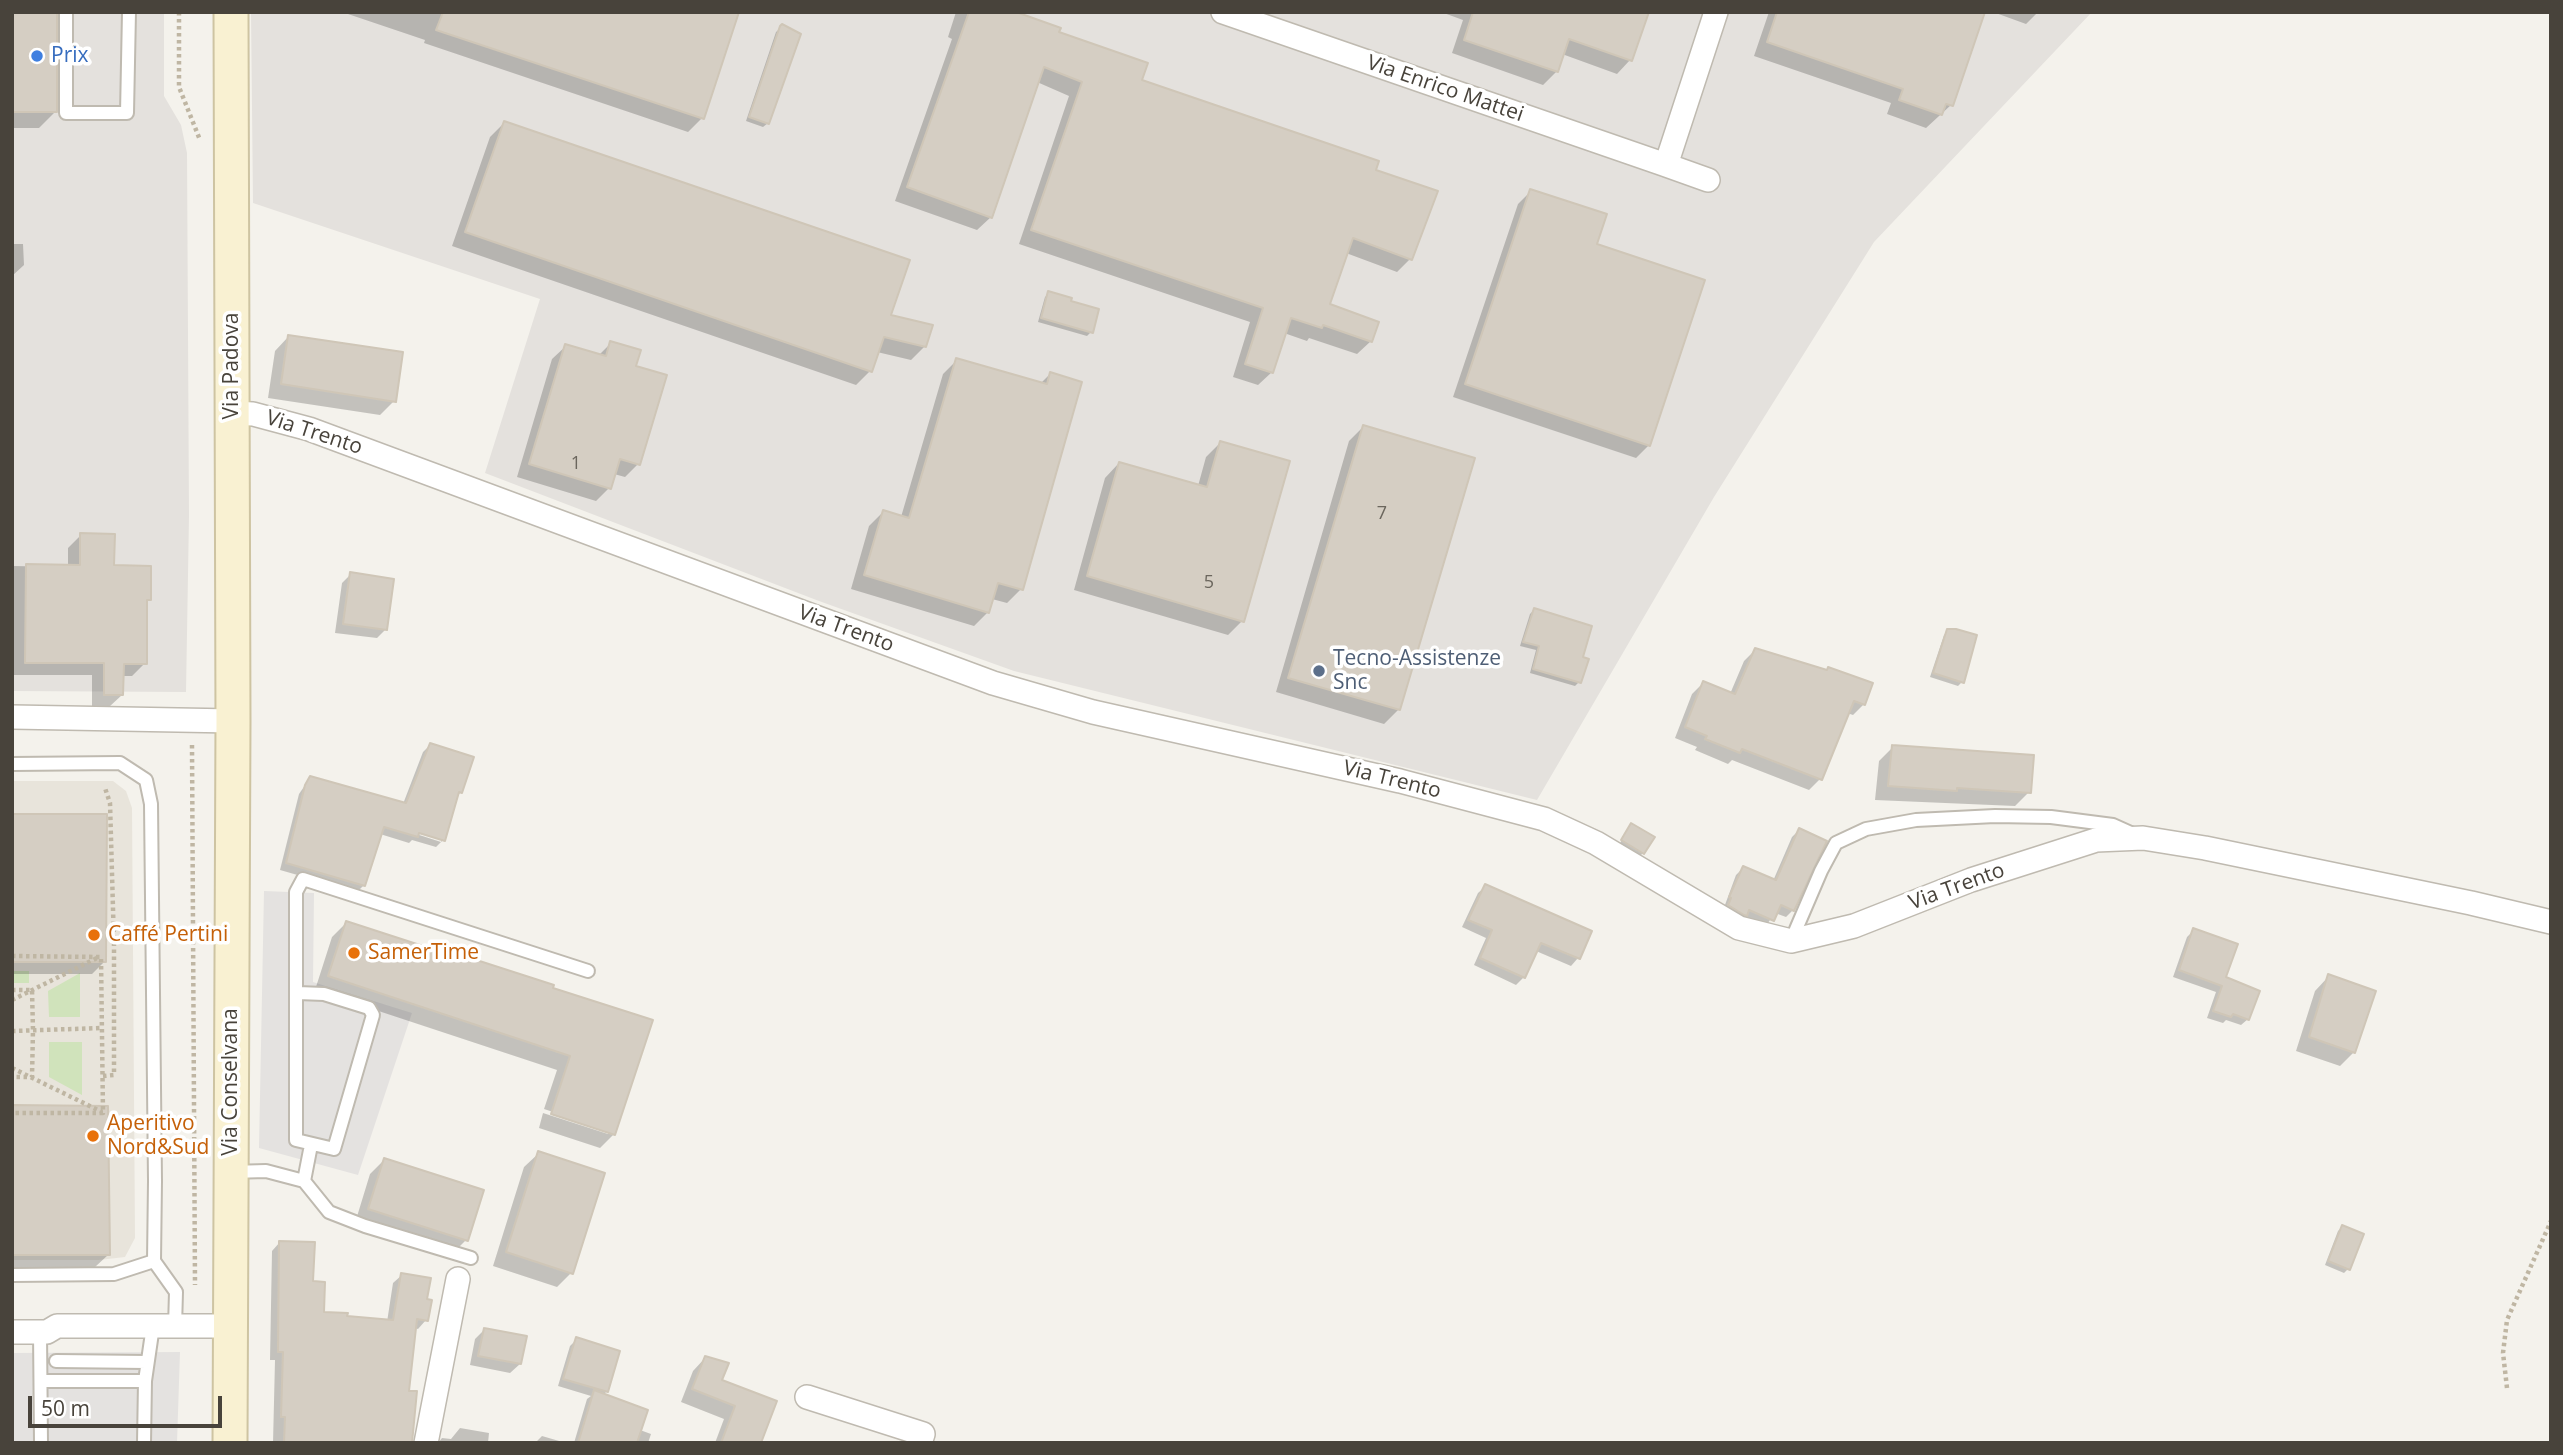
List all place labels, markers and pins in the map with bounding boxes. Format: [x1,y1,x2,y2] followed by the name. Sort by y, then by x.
[51,43,89,69] place label: Prix
[29,48,45,64] marker: Prix
[1333,646,1501,696] place label: Tecno-Assistenze Snc
[1311,663,1327,679] marker: Tecno-Assistenze Snc
[108,922,228,948] place label: Caffé Pertini
[86,927,102,943] marker: Caffé Pertini
[368,940,479,966] place label: SamerTime
[346,945,362,961] marker: SamerTime
[107,1111,209,1161] place label: Aperitivo Nord&Sud
[85,1128,101,1144] marker: Aperitivo Nord&Sud

